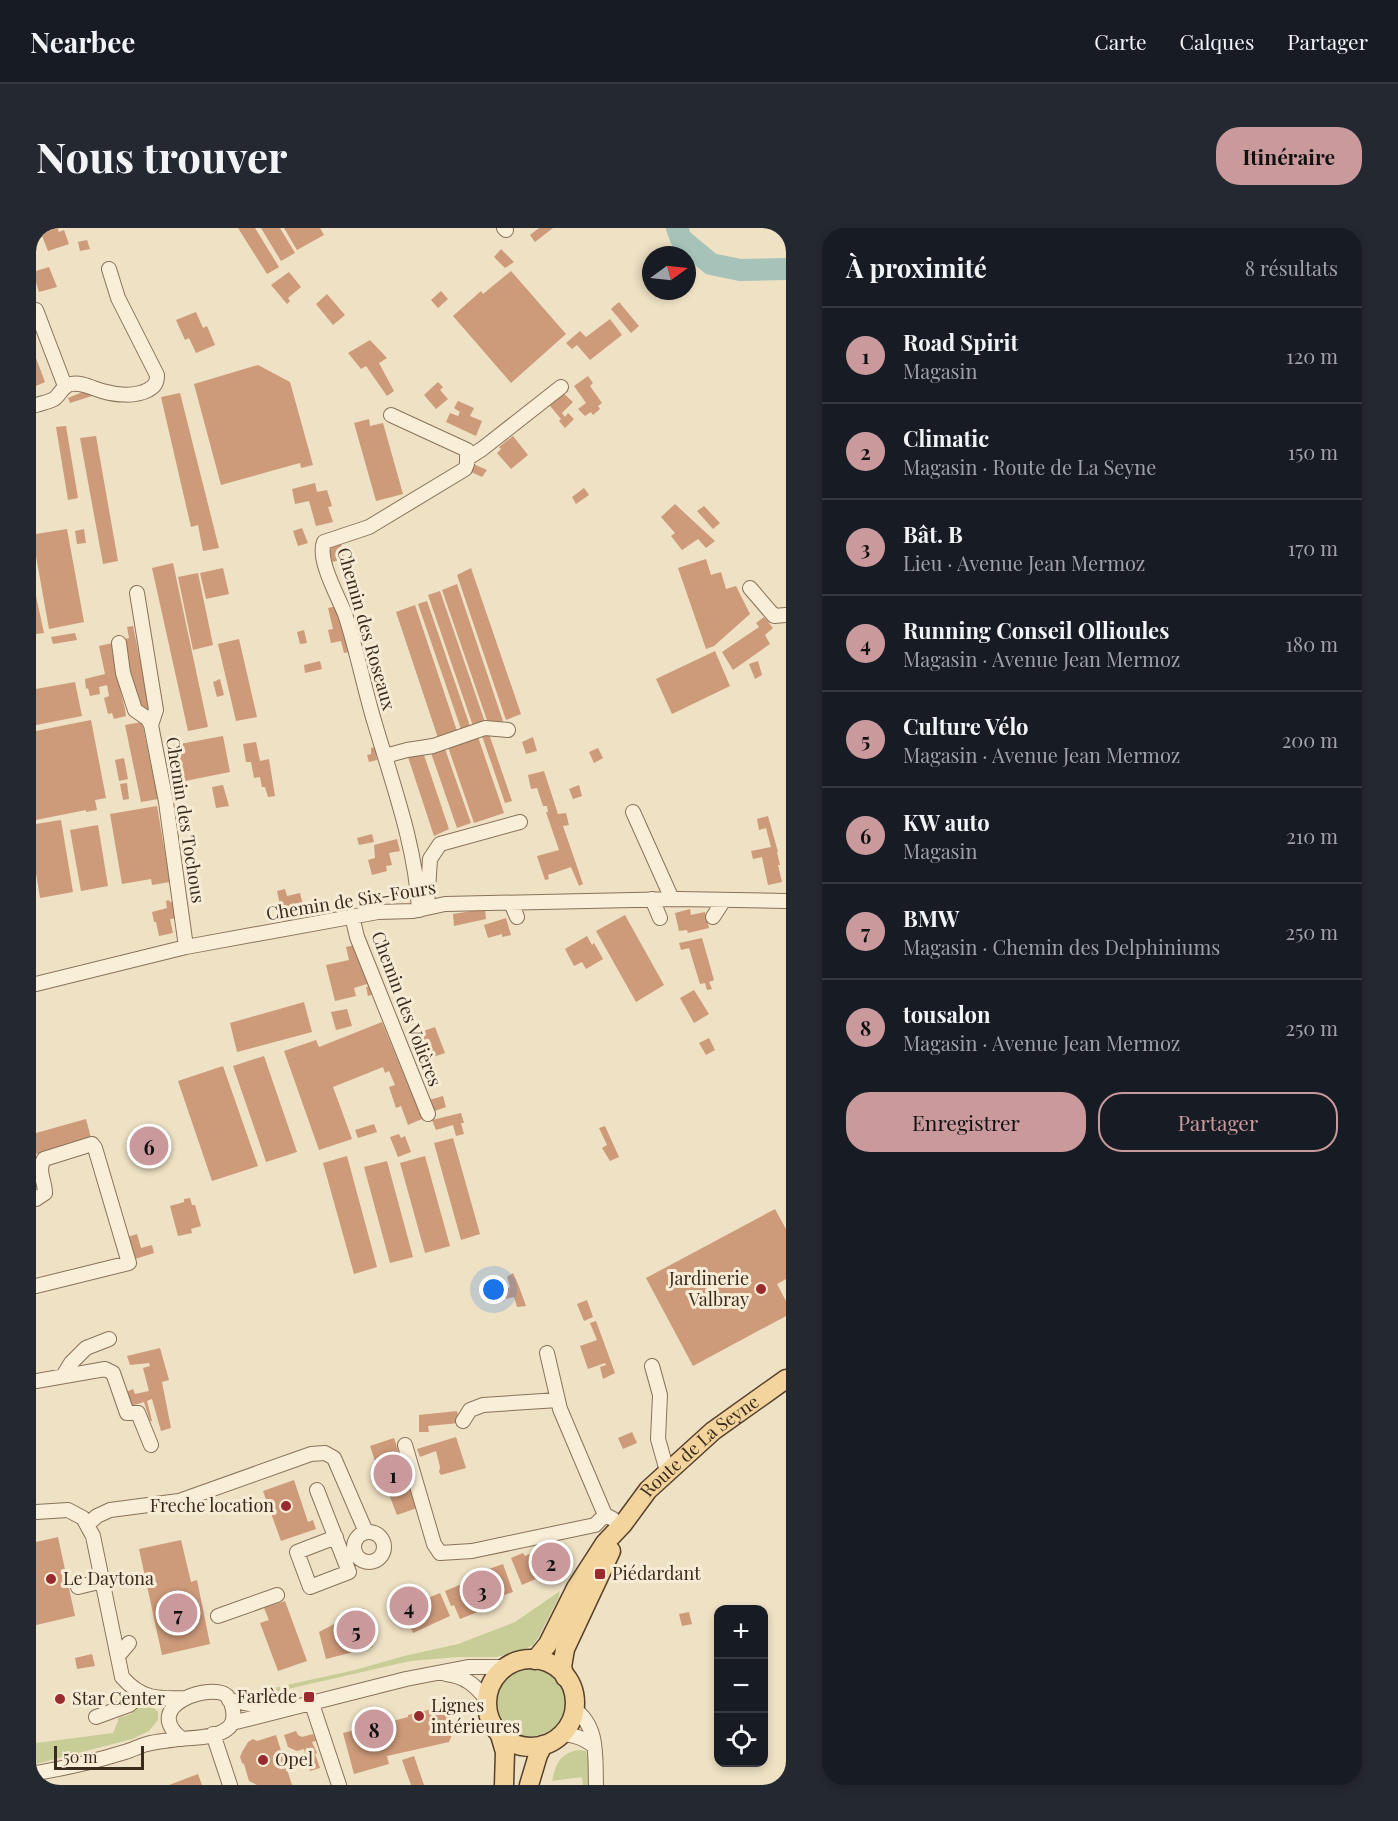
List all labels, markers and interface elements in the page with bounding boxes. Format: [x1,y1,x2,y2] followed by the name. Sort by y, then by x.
[30,23,135,60] text: Nearbee
[1094,27,1147,55] text: Carte
[1180,27,1254,55] text: Calques
[1287,27,1368,55] text: Partager
[1216,127,1362,185] button: Itinéraire
[36,128,287,184] text: Nous trouver
[642,246,696,300] north arrow
[846,250,987,285] text: À proximité
[1245,254,1338,281] text: 8 résultats
[903,327,1018,357] text: Road Spirit
[862,342,869,369] text: 1
[1286,342,1338,369] text: 120 m
[903,357,977,384] text: Magasin
[903,423,989,453] text: Climatic
[860,438,871,465] text: 2
[1288,438,1338,465] text: 150 m
[903,453,1156,480] text: Magasin · Route de La Seyne
[903,519,963,549] text: Bât. B
[861,534,870,561] text: 3
[1288,534,1338,561] text: 170 m
[332,545,402,713] street label: Chemin des Roseaux
[903,549,1145,576] text: Lieu · Avenue Jean Mermoz
[903,615,1169,645] text: Running Conseil Ollioules
[860,630,871,657] text: 4
[1285,630,1338,657] text: 180 m
[903,645,1180,672] text: Magasin · Avenue Jean Mermoz
[903,711,1028,741] text: Culture Vélo
[861,726,870,753] text: 5
[1282,726,1338,753] text: 200 m
[161,735,211,905] street label: Chemin des Tochous
[903,741,1180,768] text: Magasin · Avenue Jean Mermoz
[903,807,990,837] text: KW auto
[860,822,871,849] text: 6
[1286,822,1338,849] text: 210 m
[903,837,977,864] text: Magasin
[264,875,437,925] street label: Chemin de Six-Fours
[903,903,959,933] text: BMW
[861,918,870,945] text: 7
[1285,918,1338,945] text: 250 m
[366,928,448,1090] street label: Chemin des Volières
[903,933,1220,960] text: Magasin · Chemin des Delphiniums
[903,999,991,1029] text: tousalon
[860,1014,871,1041] text: 8
[1285,1014,1338,1041] text: 250 m
[903,1029,1180,1056] text: Magasin · Avenue Jean Mermoz
[846,1092,1086,1152] button: Enregistrer
[1098,1092,1338,1152] button: Partager
[130,1124,168,1168] pin: 6
[668,1266,749,1311] place label: Jardinerie Valbray
[479,1275,508,1304] your location
[754,1282,768,1296] marker: Jardinerie Valbray
[634,1389,763,1501] street label: Route de La Seyne
[374,1452,412,1496] pin: 1
[150,1493,274,1517] place label: Freche location
[279,1499,293,1513] marker: Freche location
[532,1540,570,1584] pin: 2
[612,1561,701,1585] place label: Piédardant
[63,1566,154,1590] place label: Le Daytona
[593,1567,607,1581] marker: Piédardant
[462,1568,502,1612] pin: 3
[44,1572,58,1586] marker: Le Daytona
[390,1584,428,1628] pin: 4
[158,1590,198,1636] pin: 7
[714,1605,768,1767] map controls
[714,1605,768,1659] button: +
[336,1608,376,1652] pin: 5
[714,1659,768,1713] button: −
[237,1684,297,1708] place label: Farlède
[72,1686,165,1710] place label: Star Center
[302,1690,316,1704] marker: Farlède
[53,1692,67,1706] marker: Star Center
[431,1693,520,1738] place label: Lignes intérieures
[354,1706,394,1752] pin: 8
[412,1709,426,1723] marker: Lignes intérieures
[714,1713,768,1767] button: locate
[54,1743,144,1770] scale bar
[63,1746,97,1767] text: 50 m
[275,1747,313,1771] place label: Opel
[256,1753,270,1767] marker: Opel

